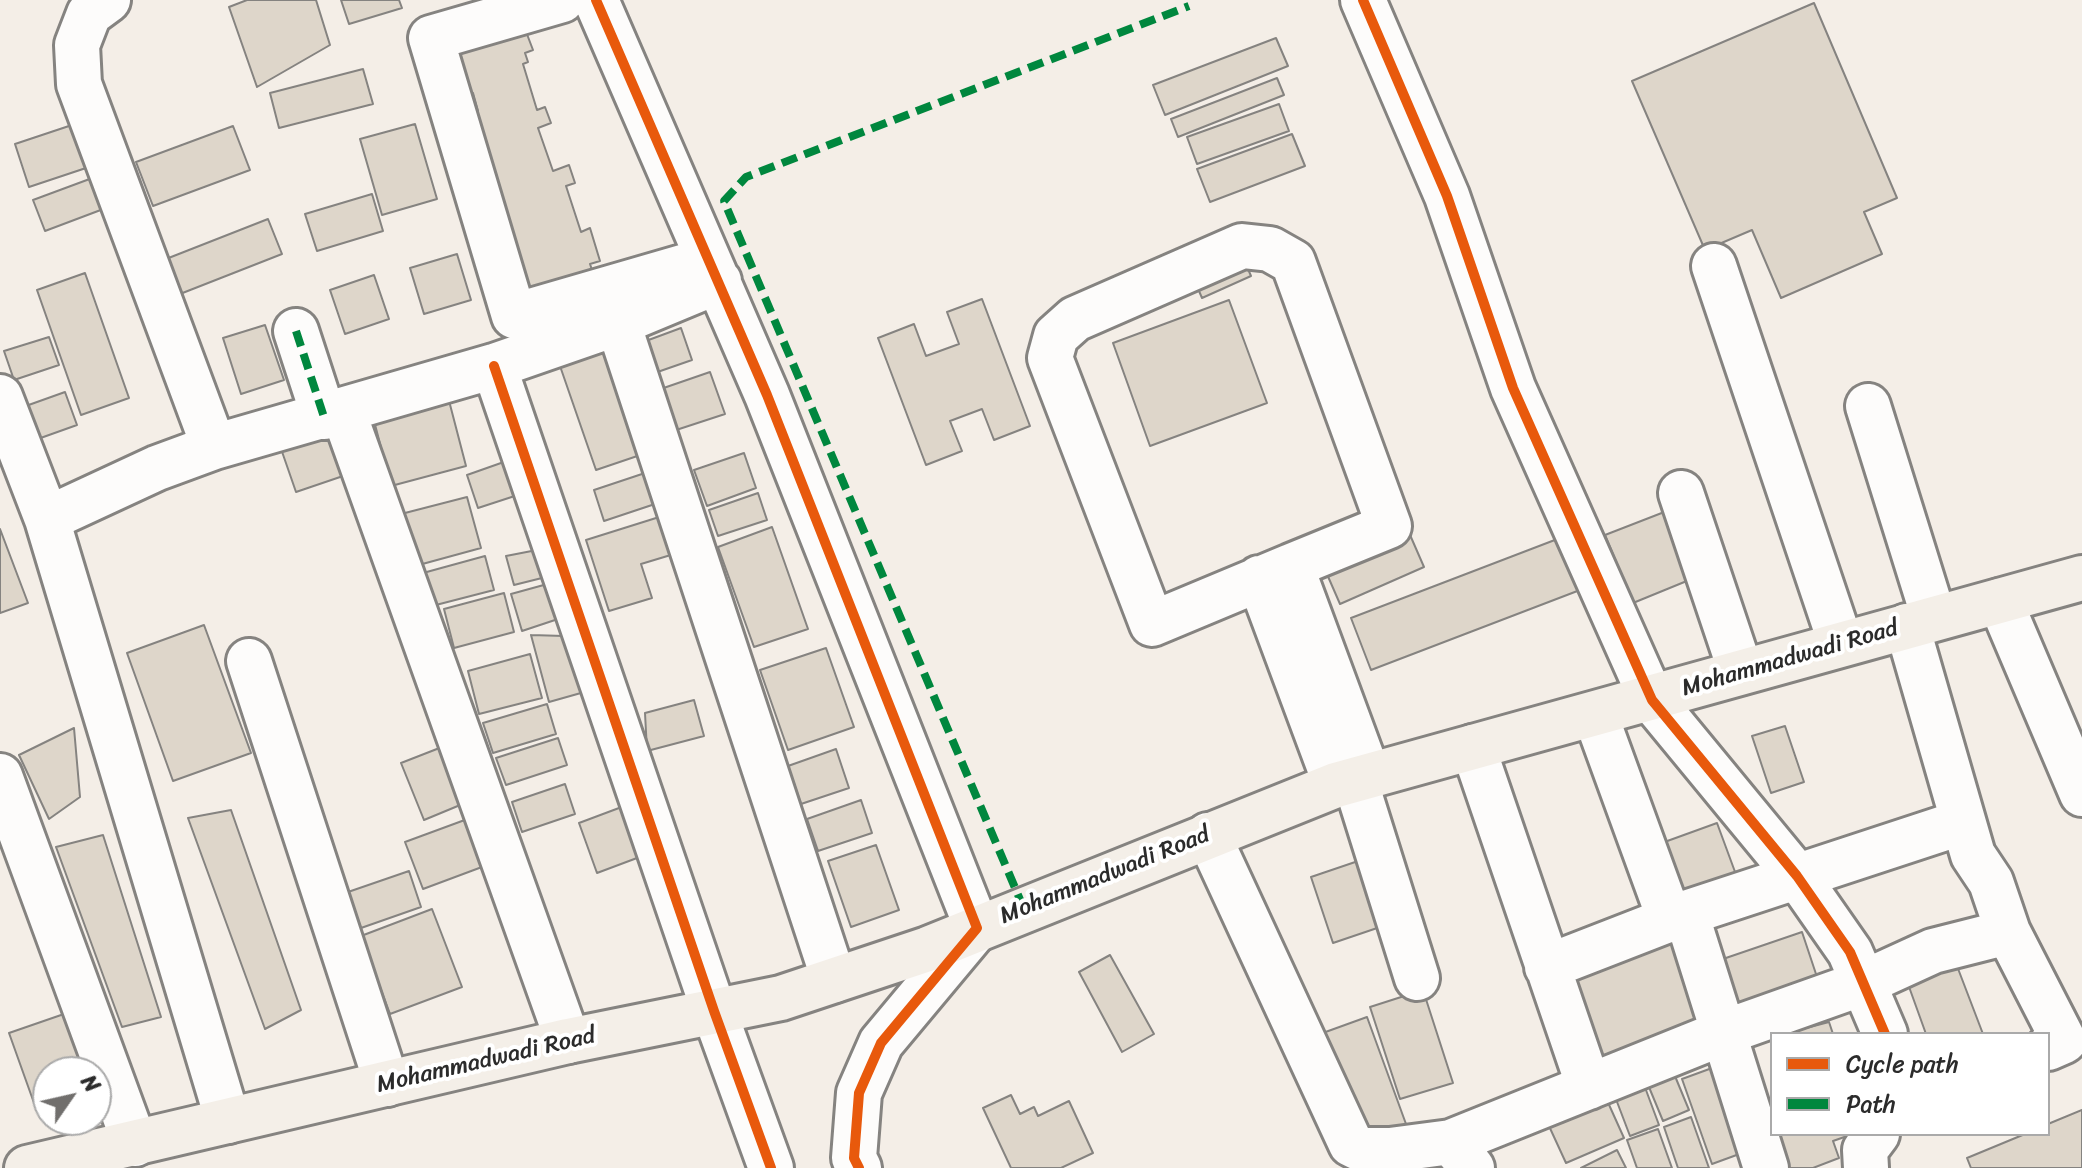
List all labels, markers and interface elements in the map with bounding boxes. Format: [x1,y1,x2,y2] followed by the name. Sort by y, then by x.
[1679,614,1901,704] street label: Mohammadwadi Road
[996,821,1214,931] street label: Mohammadwadi Road
[374,1022,598,1100] street label: Mohammadwadi Road
[1770,1032,2050,1136] legend
[1846,1043,1959,1085] text: Cycle path
[32,1056,112,1136] north arrow
[70,1066,111,1101] text: N
[1846,1083,1896,1125] text: Path

